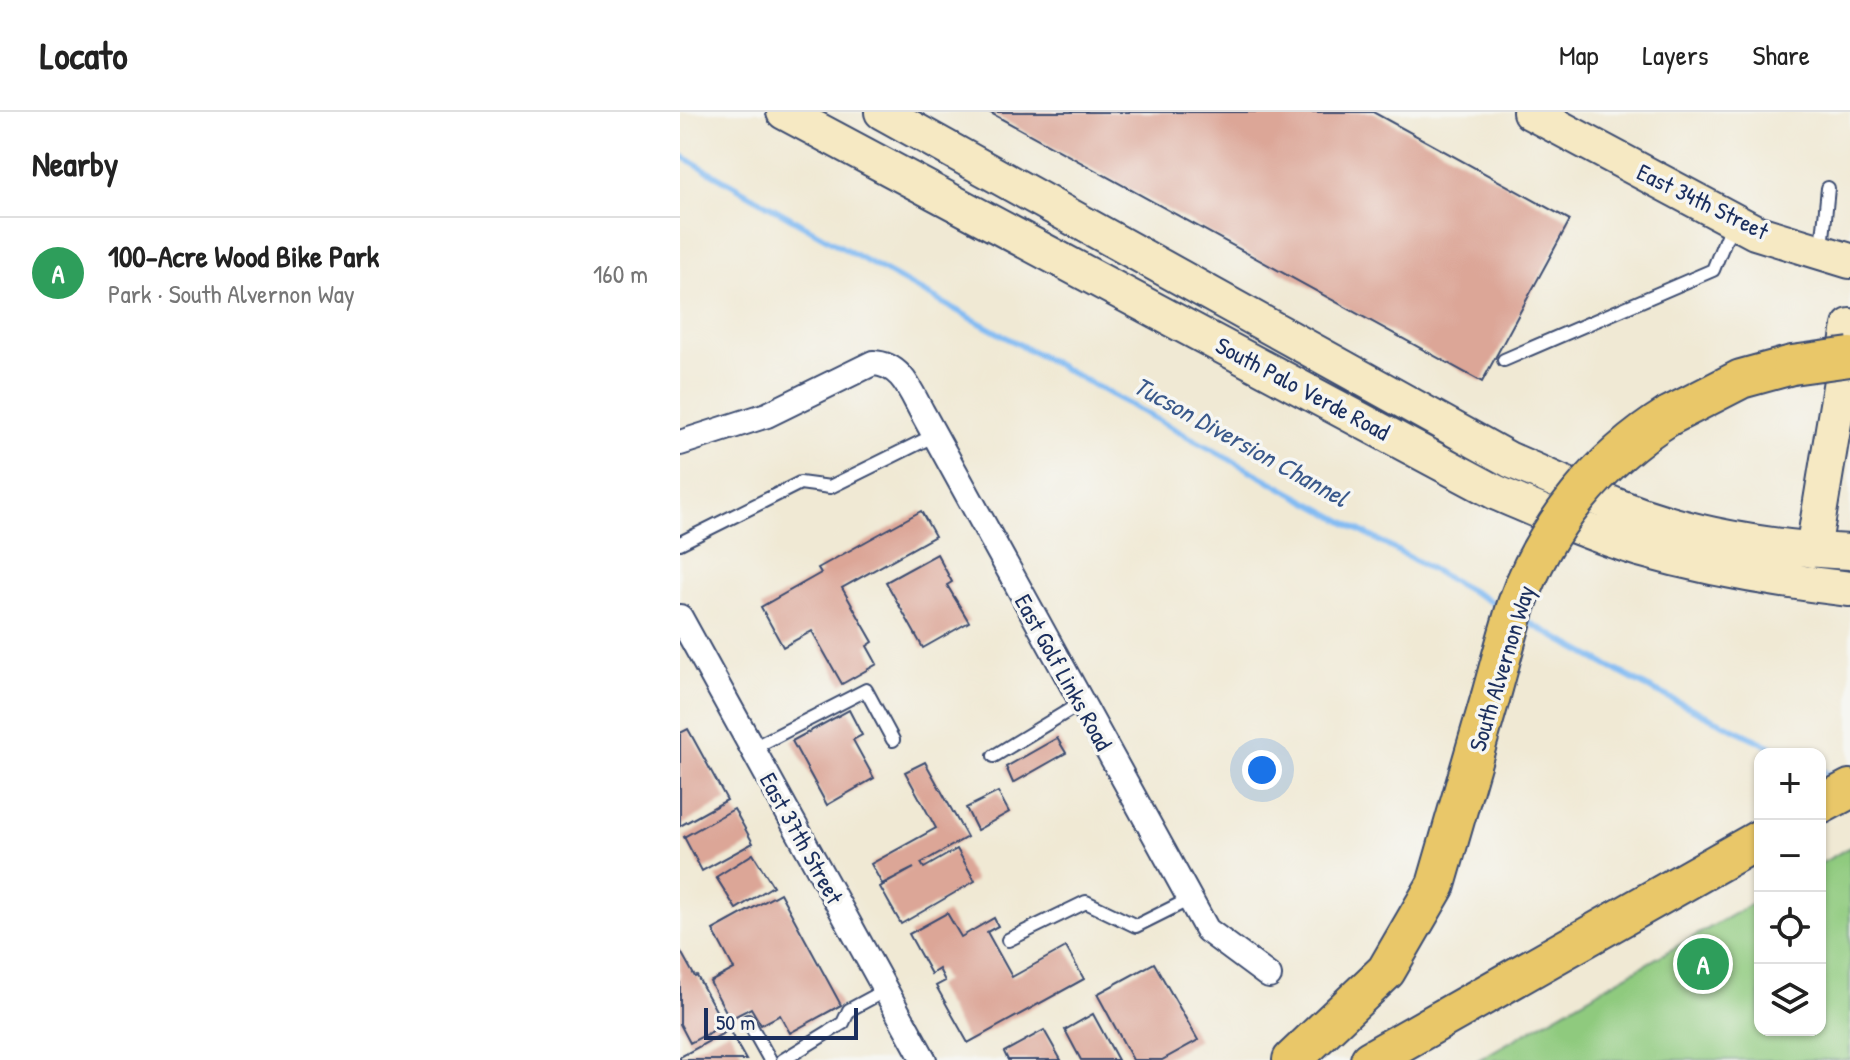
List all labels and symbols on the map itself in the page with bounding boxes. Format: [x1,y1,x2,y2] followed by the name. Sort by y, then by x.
[1632,155,1775,247] street label: East 34th Street
[1210,329,1396,447] street label: South Palo Verde Road
[1128,368,1355,515] water label: Tucson Diversion Channel
[1461,581,1541,755] street label: South Alvernon Way
[1008,588,1120,756] street label: East Golf Links Road
[1242,750,1282,790] your location
[753,767,852,910] street label: East 37th Street
[1677,934,1729,994] pin: A
[704,1004,858,1040] scale bar

